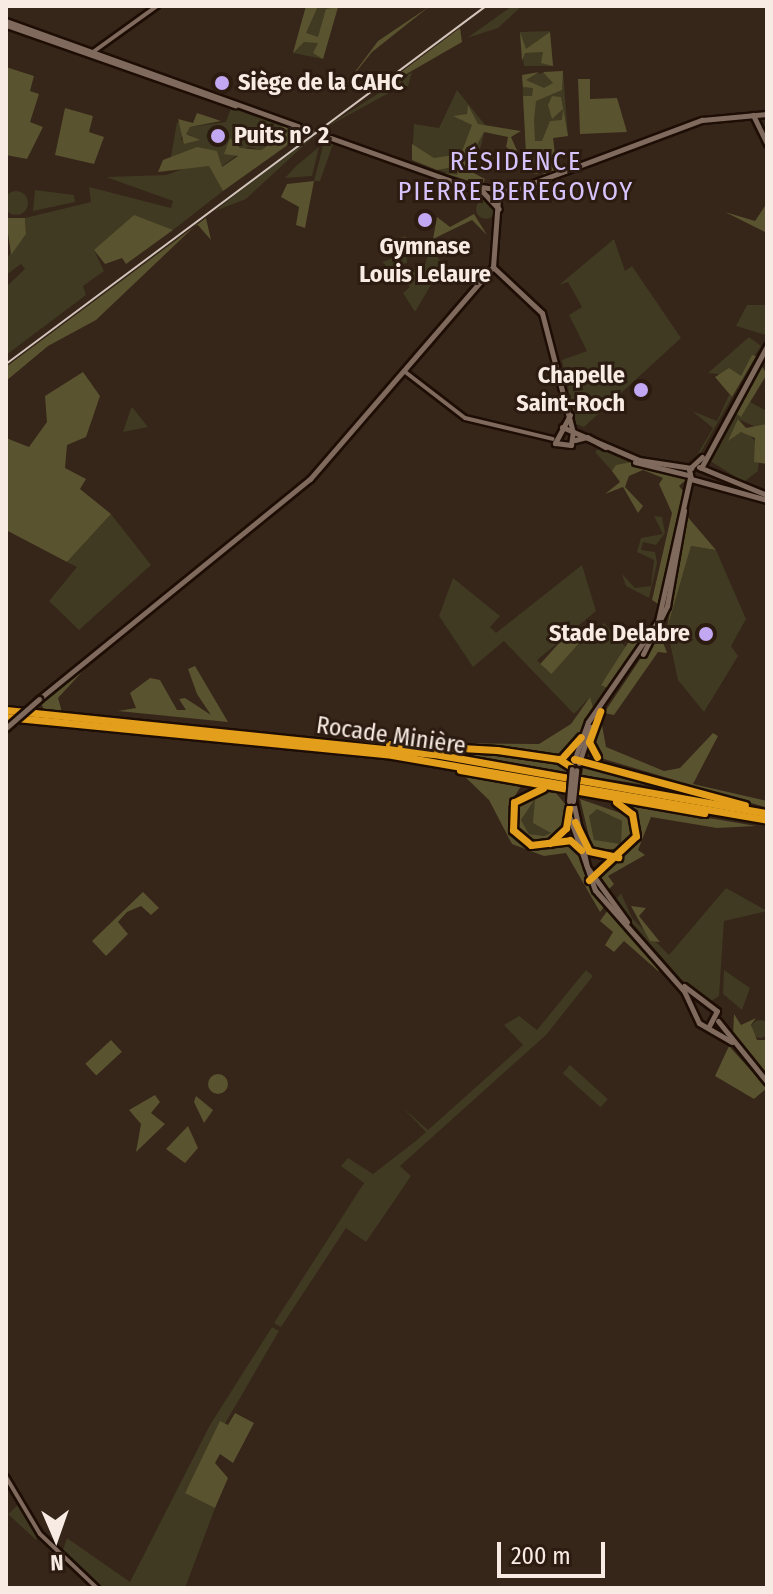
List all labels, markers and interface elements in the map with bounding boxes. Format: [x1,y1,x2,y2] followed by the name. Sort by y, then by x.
[238,69,404,97] place label: Siège de la CAHC
[213,74,231,92] marker: Siège de la CAHC
[234,122,329,150] place label: Puits n° 2
[209,127,227,145] marker: Puits n° 2
[398,146,634,208] district label: RÉSIDENCE PIERRE BEREGOVOY
[416,211,434,229] marker: Gymnase Louis Lelaure
[359,233,491,289] place label: Gymnase Louis Lelaure
[516,362,625,418] place label: Chapelle Saint-Roch
[632,381,650,399] marker: Chapelle Saint-Roch
[549,620,690,648] place label: Stade Delabre
[697,625,715,643] marker: Stade Delabre
[314,711,468,761] street label: Rocade Minière
[16,1498,96,1578] north arrow
[501,1526,609,1576] scale bar
[511,1542,571,1570] text: 200 m
[50,1549,64,1576] text: N

